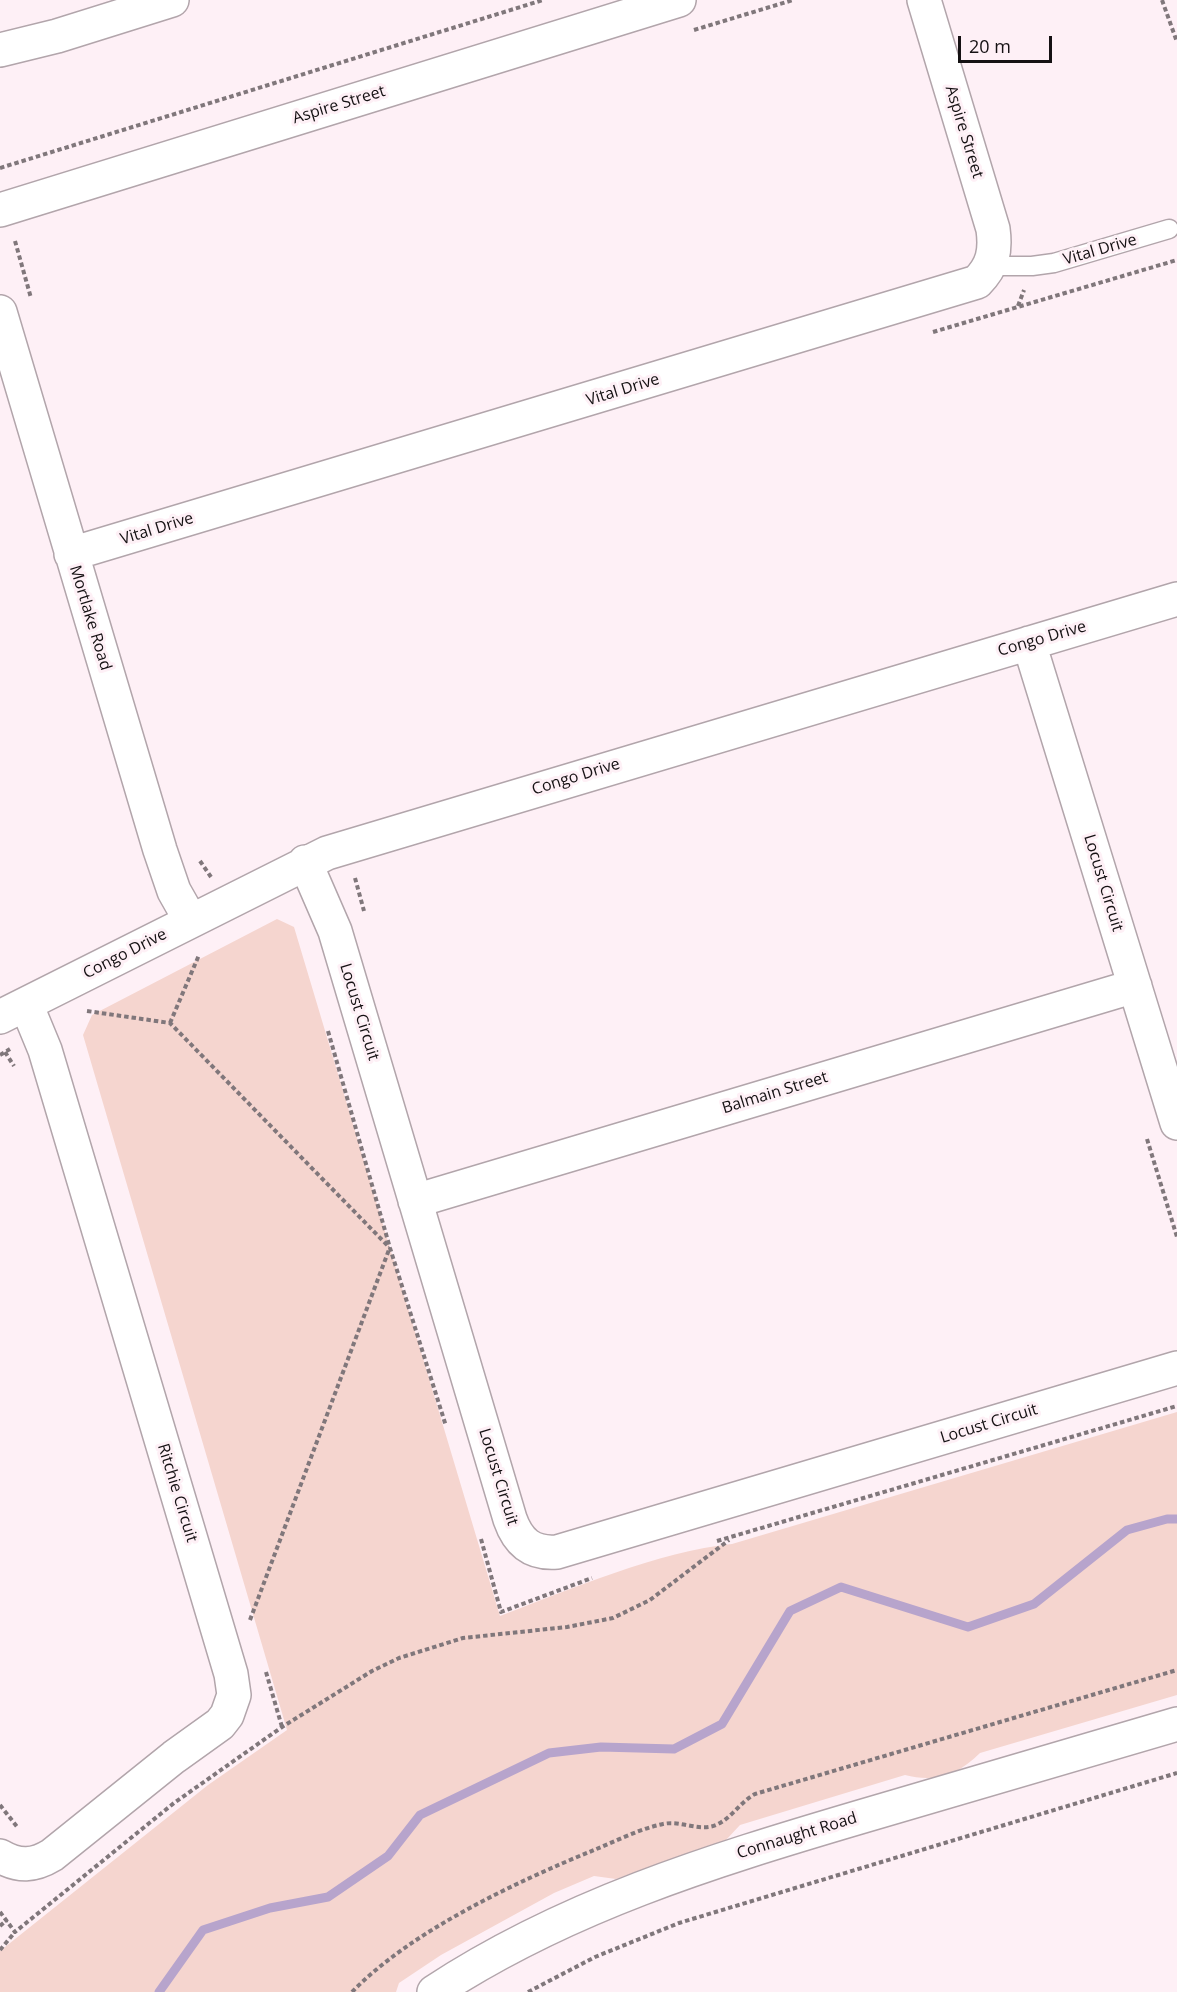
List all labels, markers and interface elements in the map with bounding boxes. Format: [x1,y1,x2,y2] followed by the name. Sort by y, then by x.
[961,24,1056,62] scale bar
[969,34,1011,58] text: 20 m
[290,82,388,128] street label: Aspire Street
[941,83,987,181] street label: Aspire Street
[1061,230,1139,270] street label: Vital Drive
[584,370,662,410] street label: Vital Drive
[118,509,196,549] street label: Vital Drive
[65,563,115,673] street label: Mortlake Road
[996,617,1088,661] street label: Congo Drive
[530,754,622,800] street label: Congo Drive
[1079,832,1127,934] street label: Locust Circuit
[80,925,170,983] street label: Congo Drive
[335,961,383,1063] street label: Locust Circuit
[720,1068,830,1118] street label: Balmain Street
[938,1400,1040,1448] street label: Locust Circuit
[474,1426,522,1528] street label: Locust Circuit
[153,1441,201,1545] street label: Ritchie Circuit
[735,1809,859,1863] street label: Connaught Road

